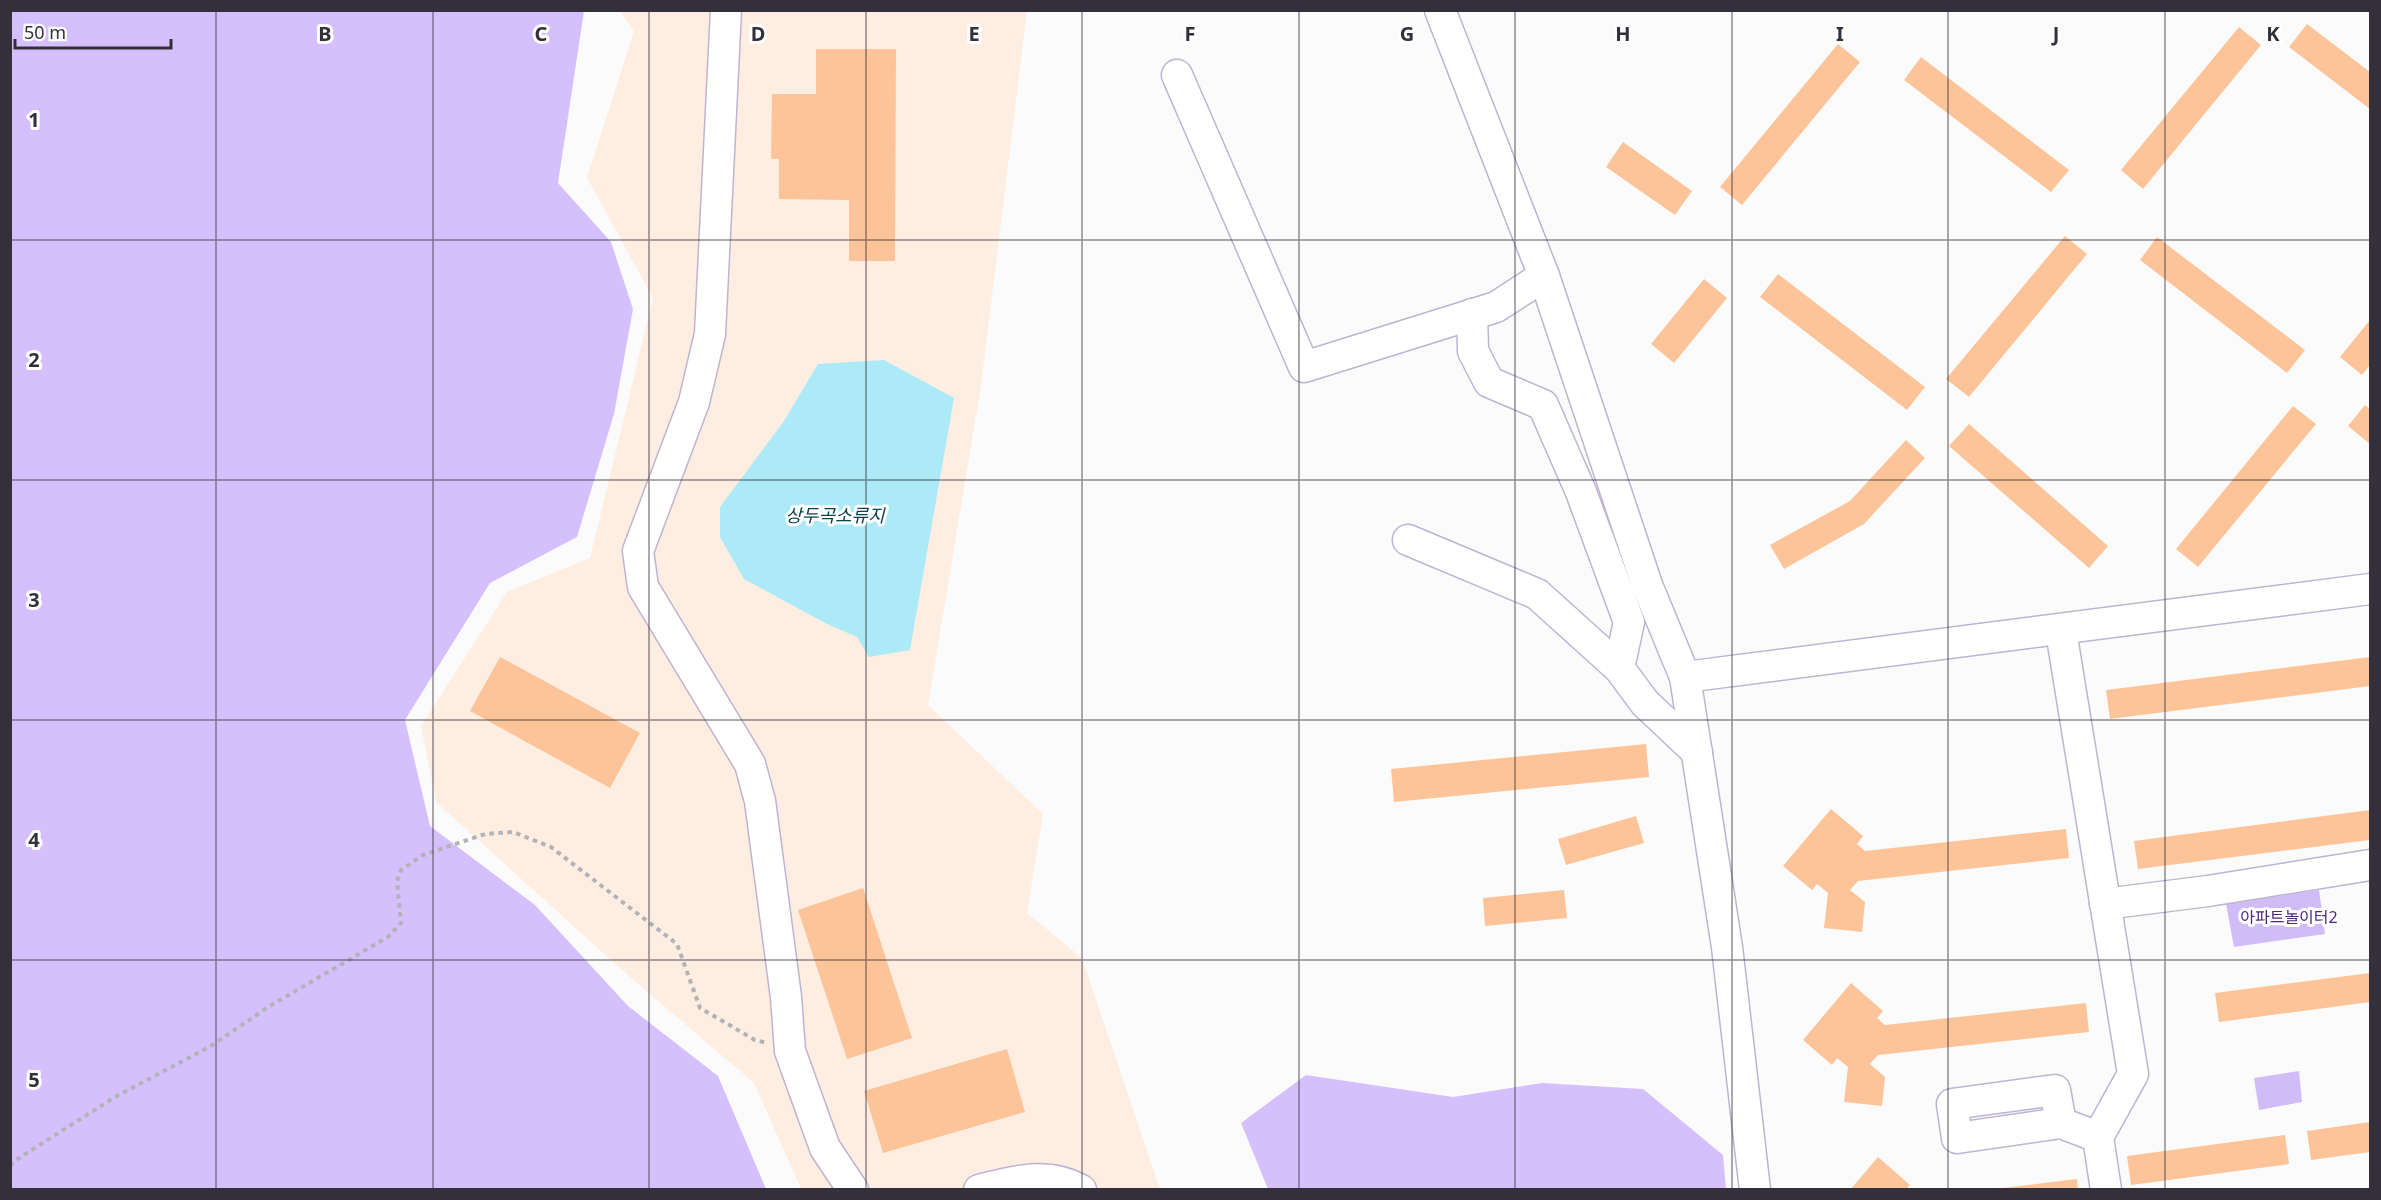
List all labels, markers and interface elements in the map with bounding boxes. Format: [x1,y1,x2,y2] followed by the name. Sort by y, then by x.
[15,12,171,50] scale bar
[24,20,66,44] text: 50 m
[318,20,332,47] text: B
[535,20,548,47] text: C
[751,20,765,47] text: D
[968,20,980,47] text: E
[1185,20,1195,47] text: F
[1400,20,1414,47] text: G
[1615,20,1631,47] text: H
[1836,20,1844,47] text: I
[2051,20,2059,47] text: J
[2266,20,2280,47] text: K
[28,106,40,133] text: 1
[28,346,40,373] text: 2
[785,503,886,527] water label: 상두곡소류지
[28,586,40,613] text: 3
[28,826,40,853] text: 4
[2240,906,2338,928] park label: 아파트놀이터2
[28,1066,40,1093] text: 5

